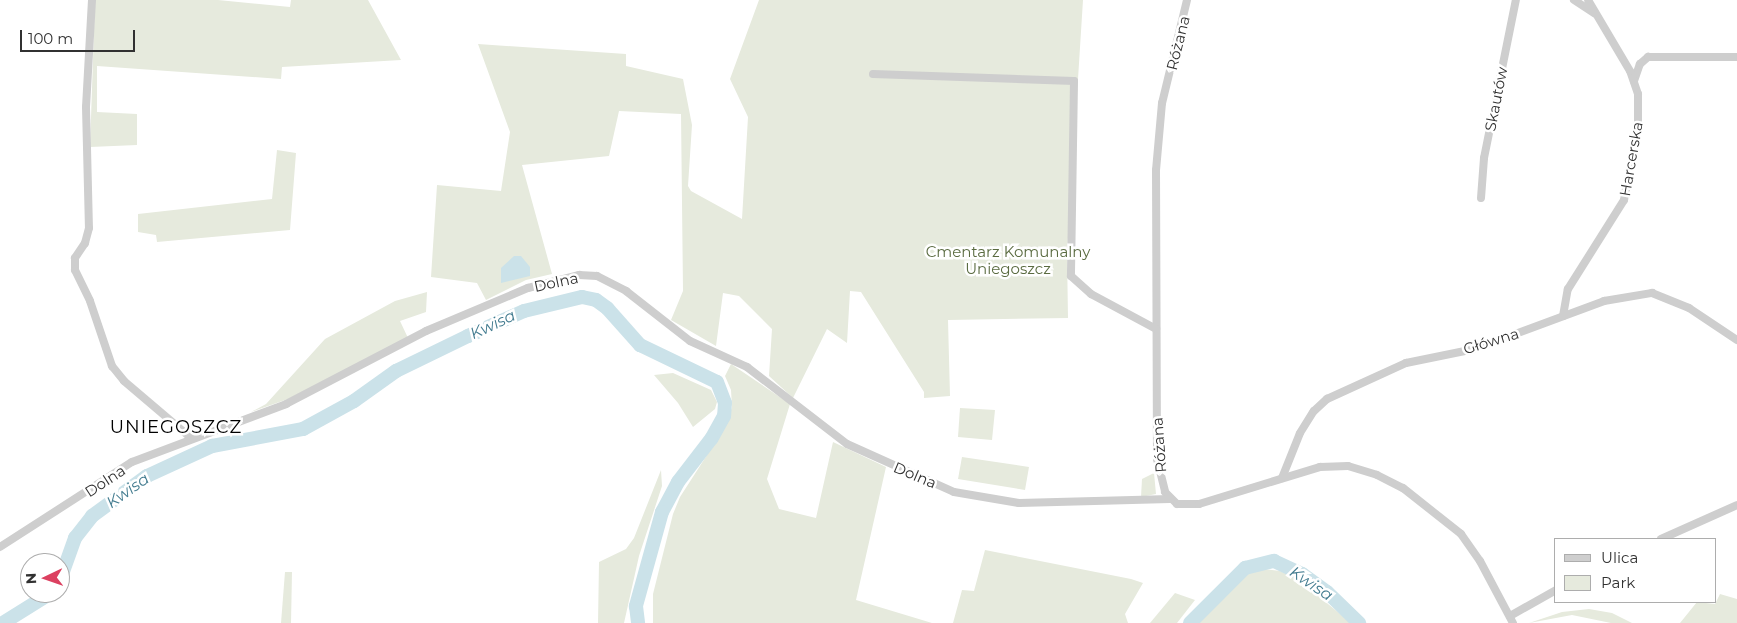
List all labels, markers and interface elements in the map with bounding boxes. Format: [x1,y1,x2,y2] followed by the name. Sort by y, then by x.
[1163,14,1193,72] street label: Różana
[22,20,138,52] scale bar
[28,29,73,48] text: 100 m
[1481,65,1511,133] street label: Skautów
[1616,120,1646,198] street label: Harcerska
[926,242,1090,277] park label: Cmentarz Komunalny Uniegoszcz
[532,269,580,295] street label: Dolna
[467,306,519,344] water label: Kwisa
[1461,324,1521,358] street label: Główna
[109,416,243,438] district label: UNIEGOSZCZ
[1148,417,1170,473] street label: Różana
[891,458,939,492] street label: Dolna
[81,461,129,501] street label: Dolna
[103,469,153,513] water label: Kwisa
[1554,538,1717,603] legend
[1601,548,1638,567] text: Ulica
[20,553,70,603] north arrow
[1286,563,1336,605] water label: Kwisa
[22,573,40,585] text: N
[1601,573,1635,592] text: Park

